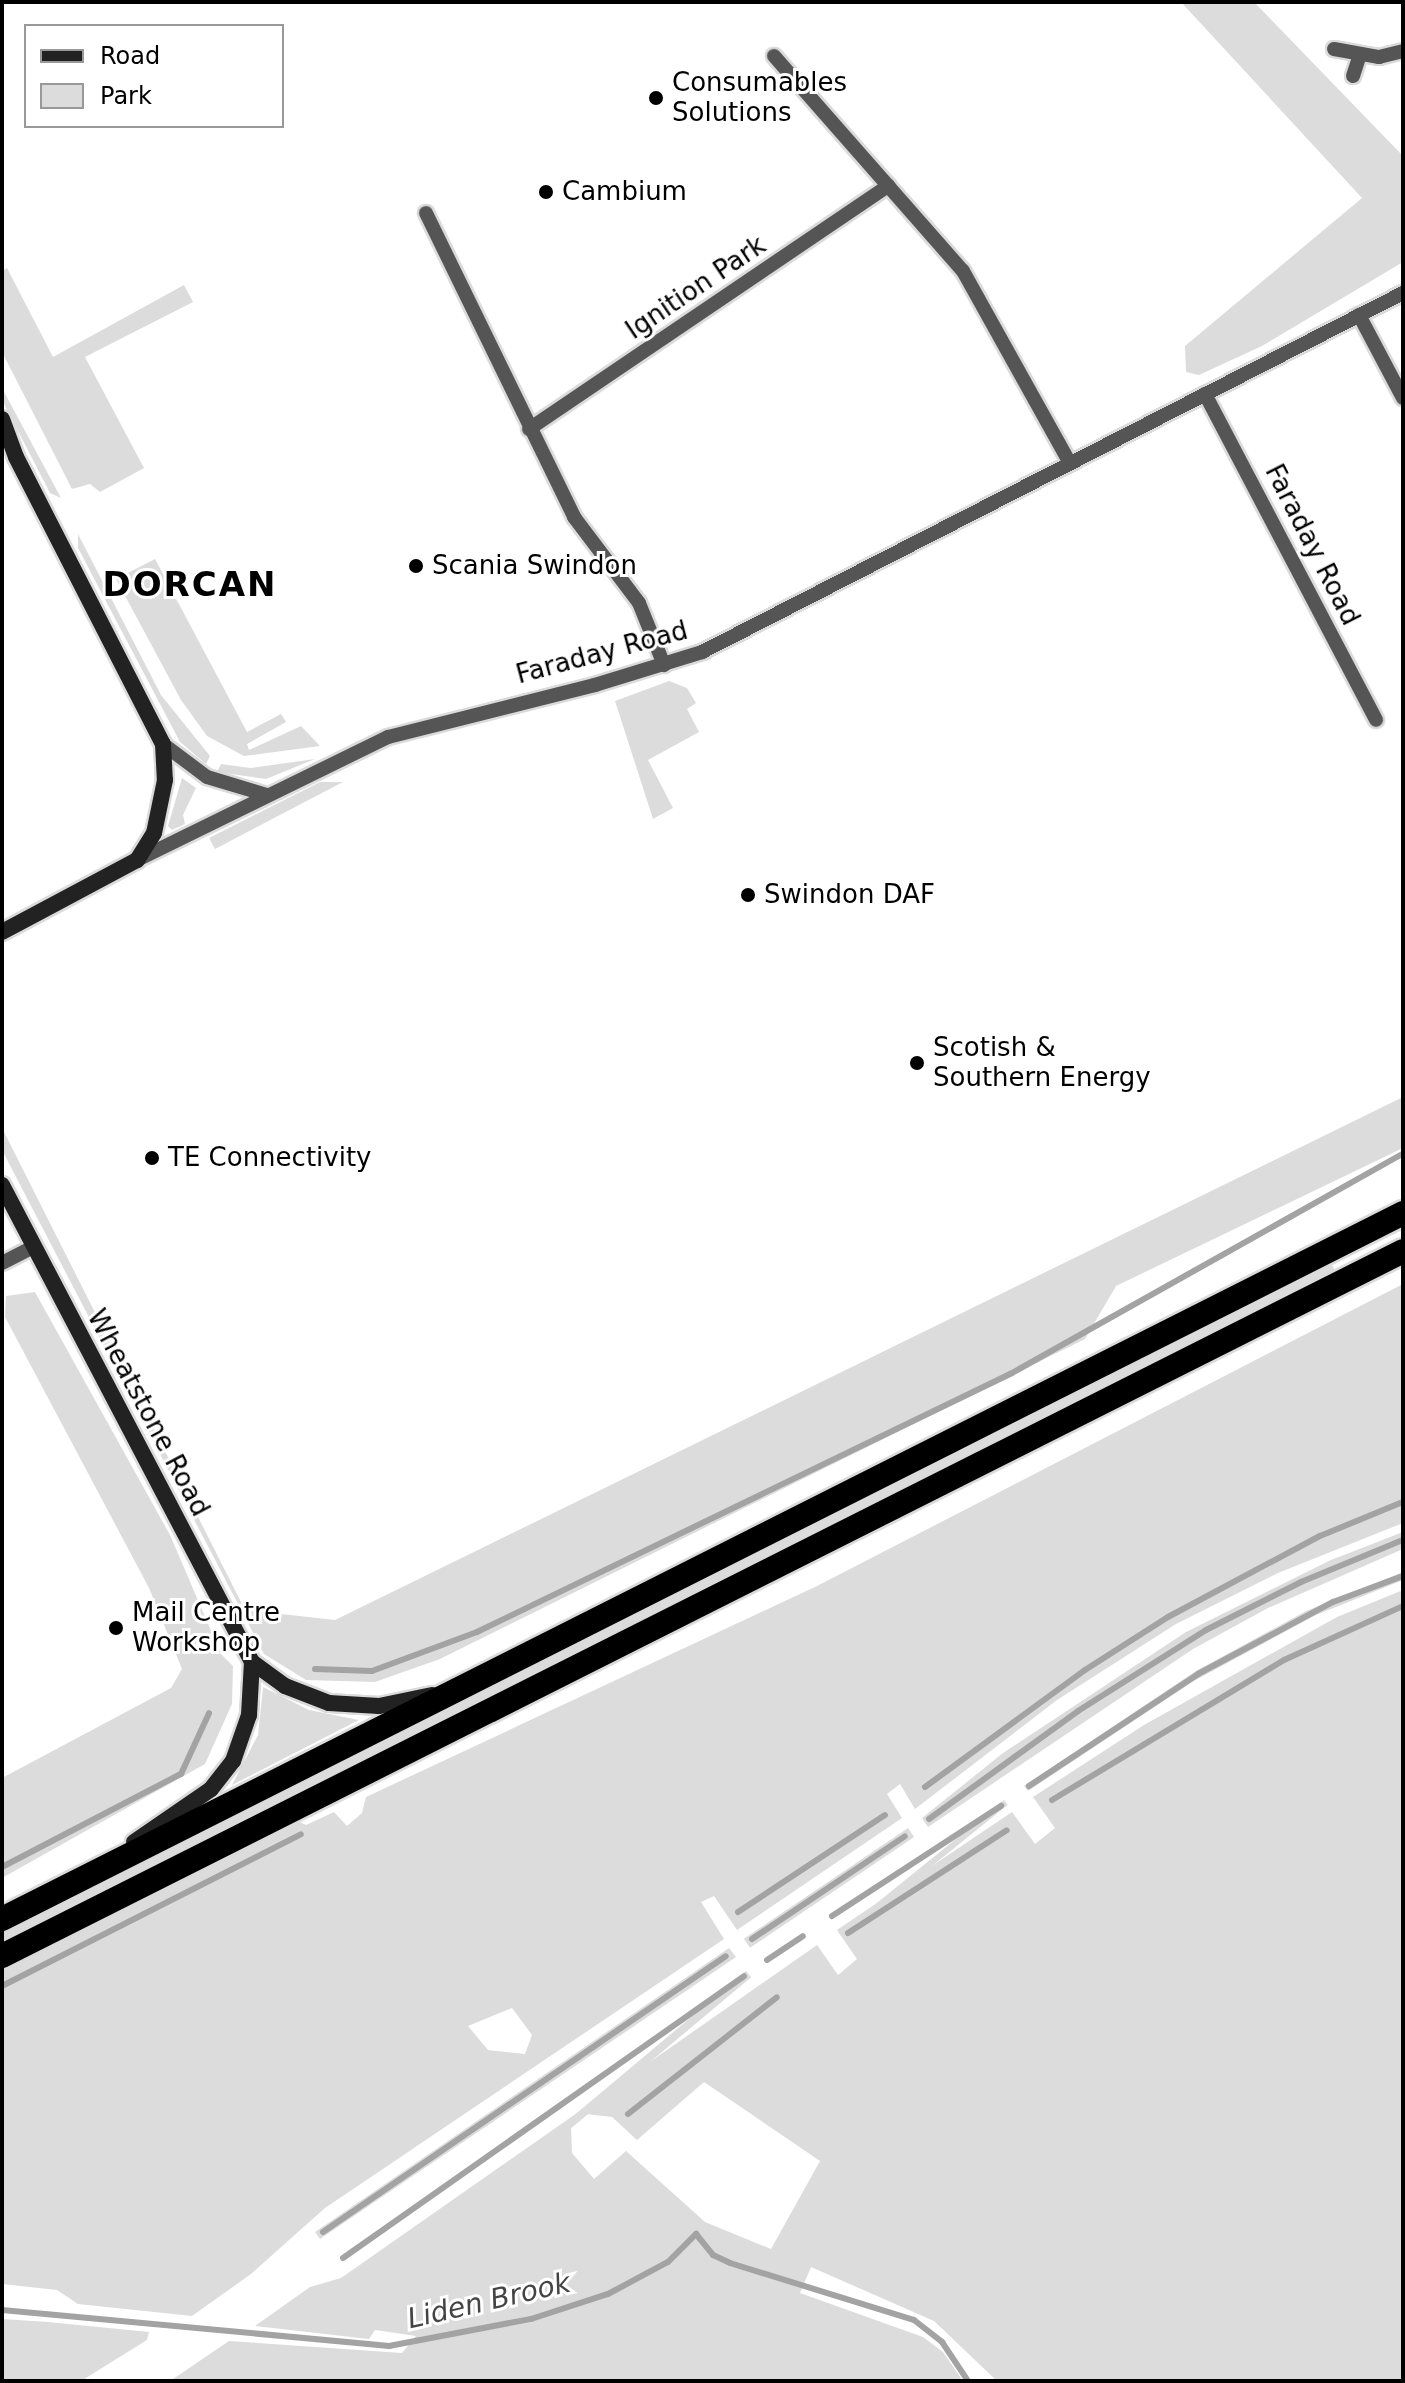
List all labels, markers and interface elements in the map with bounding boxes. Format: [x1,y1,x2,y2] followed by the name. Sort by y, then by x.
[24,24,284,128] legend
[100,42,160,70] text: Road
[672,67,847,128] place label: Consumables Solutions
[100,82,152,110] text: Park
[647,89,665,107] marker: Consumables Solutions
[562,176,687,208] place label: Cambium
[537,183,555,201] marker: Cambium
[620,230,772,346] street label: Ignition Park
[1258,459,1366,631] street label: Faraday Road
[432,550,637,582] place label: Scania Swindon
[407,557,425,575] marker: Scania Swindon
[102,565,278,605] district label: DORCAN
[513,615,691,691] street label: Faraday Road
[764,879,935,911] place label: Swindon DAF
[739,886,757,904] marker: Swindon DAF
[933,1032,1151,1094] place label: Scotish & Southern Energy
[908,1054,926,1072] marker: Scotish & Southern Energy
[168,1142,371,1174] place label: TE Connectivity
[143,1149,161,1167] marker: TE Connectivity
[80,1304,216,1522] street label: Wheatstone Road
[132,1597,280,1658] place label: Mail Centre Workshop
[107,1619,125,1637] marker: Mail Centre Workshop
[404,2266,574,2336] water label: Liden Brook

